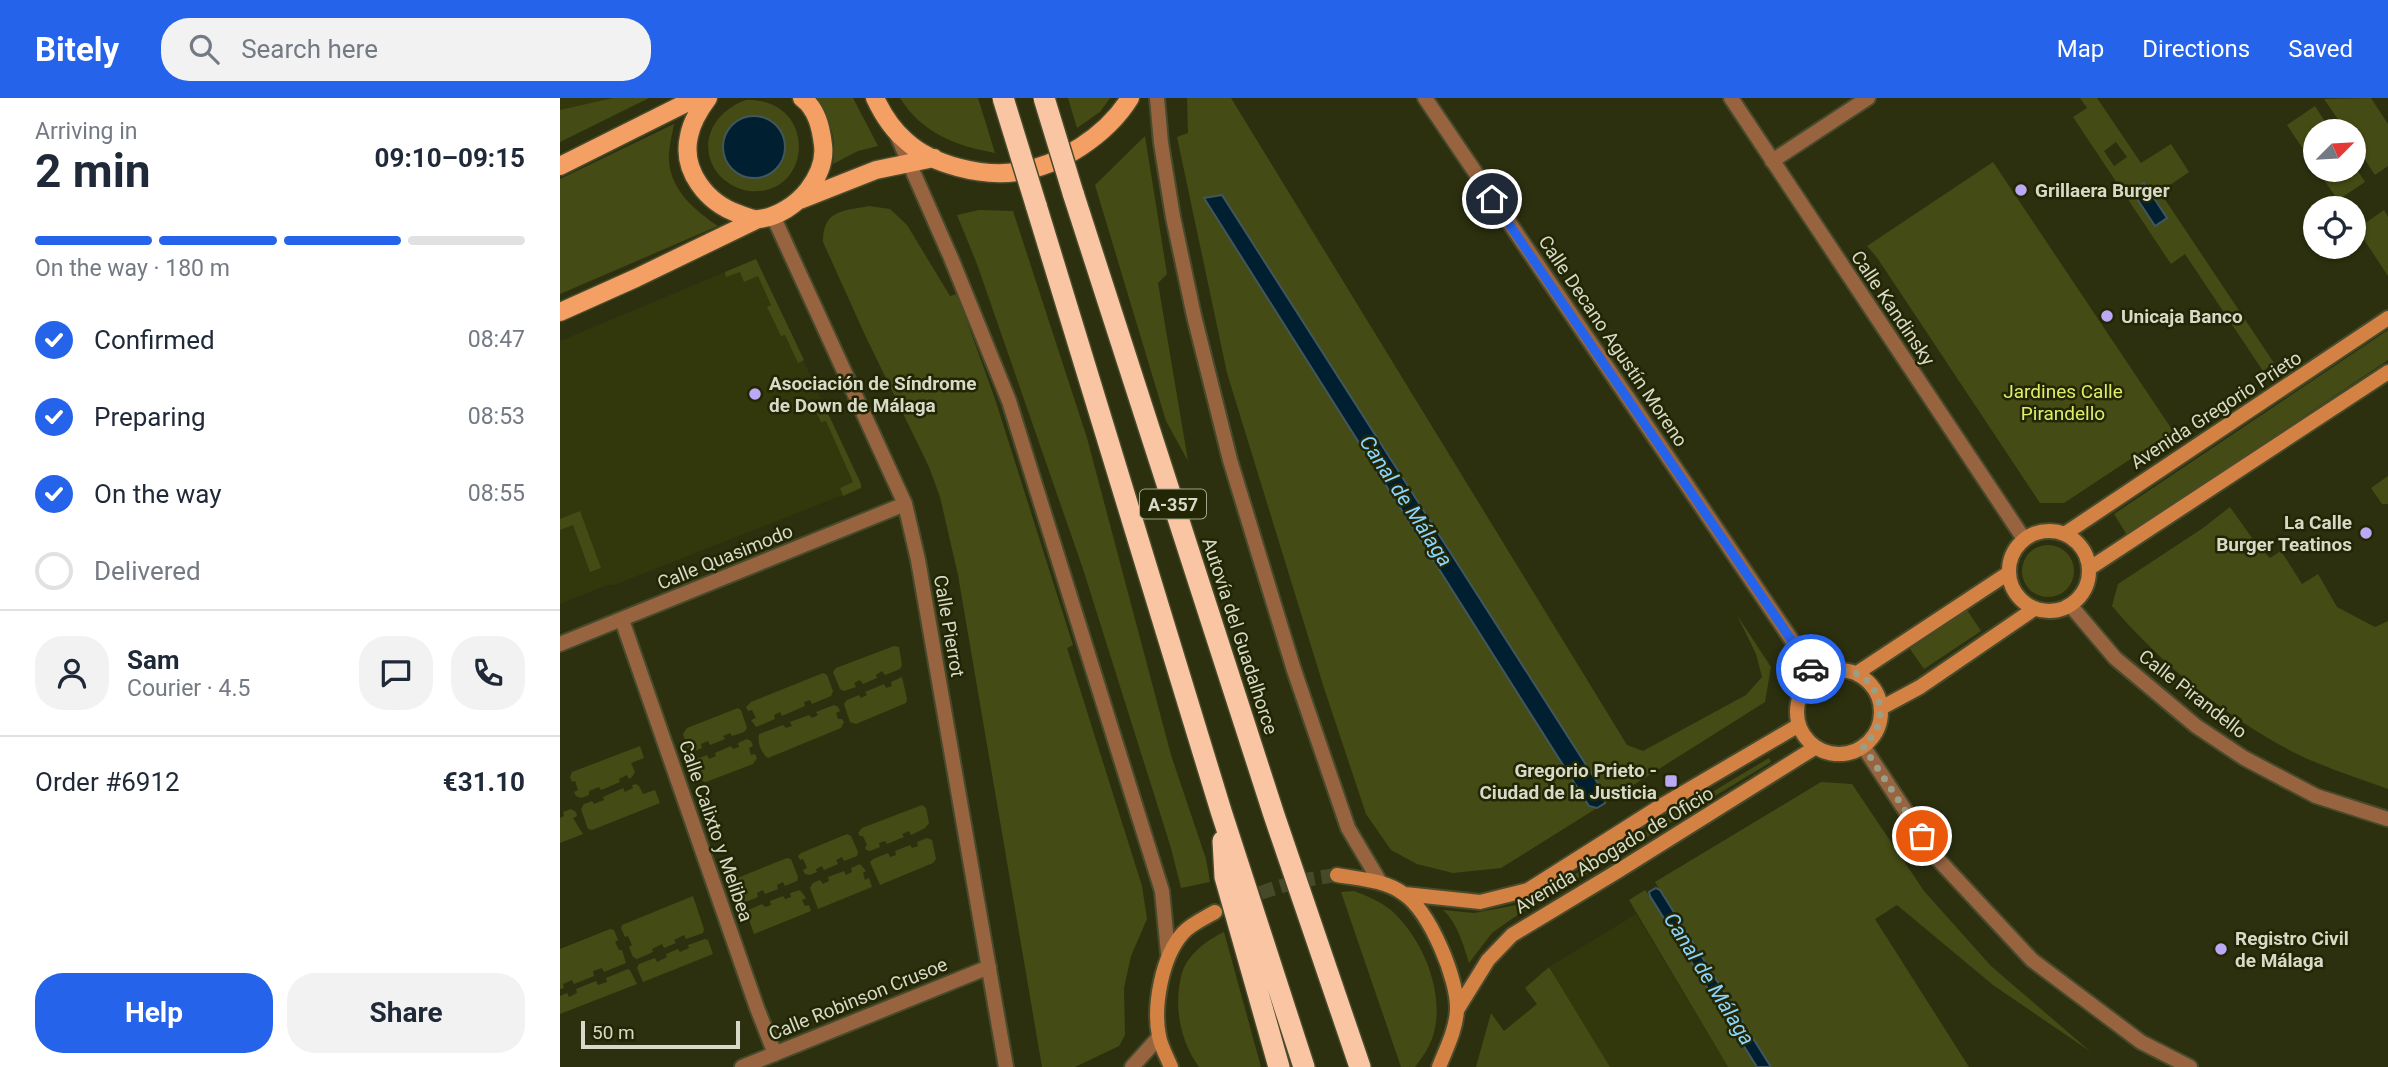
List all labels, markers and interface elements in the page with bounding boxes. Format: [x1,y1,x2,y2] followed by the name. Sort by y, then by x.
[161,18,651,81] search box
[35,30,119,69] text: Bitely
[185,30,223,68] icon: search
[241,34,378,64] text: Search here
[2057,35,2104,63] text: Map
[2142,35,2250,63] text: Directions
[2288,35,2353,63] text: Saved
[35,118,138,145] text: Arriving in
[2303,119,2366,182] north arrow
[2303,119,2366,259] map controls
[375,143,525,173] text: 09:10–09:15
[35,144,151,198] text: 2 min
[1462,169,1522,229] pin
[2035,179,2170,202] place label: Grillaera Burger
[1473,180,1511,218] icon: home
[2013,182,2029,198] marker: Grillaera Burger
[2303,196,2366,259] button: locate
[1534,231,1692,451] street label: Calle Decano Agustín Moreno
[1846,246,1940,370] street label: Calle Kandinsky
[35,255,230,282] text: On the way · 180 m
[2121,305,2243,328] place label: Unicaja Banco
[2099,308,2115,324] marker: Unicaja Banco
[35,321,73,359] icon: check
[94,325,215,355] text: Confirmed
[468,326,525,353] text: 08:47
[2126,346,2306,474] street label: Avenida Gregorio Prieto
[769,372,976,417] place label: Asociación de Síndrome de Down de Málaga
[2003,380,2123,425] park label: Jardines Calle Pirandello
[747,386,763,402] marker: Asociación de Síndrome de Down de Málaga
[35,398,73,436] icon: check
[94,402,206,432] text: Preparing
[468,403,525,430] text: 08:53
[1355,431,1457,571] water label: Canal de Málaga
[35,475,73,513] icon: check
[94,479,222,509] text: On the way
[468,480,525,507] text: 08:55
[1140,490,1206,518] road number: A-357
[2216,511,2352,556] place label: La Calle Burger Teatinos
[654,519,796,595] street label: Calle Quasimodo
[2358,525,2374,541] marker: La Calle Burger Teatinos
[1197,535,1283,737] street label: Autovía del Guadalhorce
[94,556,201,586] text: Delivered
[929,573,969,679] street label: Calle Pierrot
[1776,634,1846,704] courier
[35,636,109,710] button: person
[359,636,433,710] button: chat
[451,636,525,710] button: phone
[127,645,179,675] text: Sam
[2134,645,2252,743] street label: Calle Pirandello
[1792,650,1830,688] icon: car
[127,675,250,702] text: Courier · 4.5
[674,737,758,925] street label: Calle Calixto y Melibea
[1479,759,1657,804] place label: Gregorio Prieto - Ciudad de la Justicia
[35,767,180,797] text: Order #6912
[443,767,525,797] text: €31.10
[1663,773,1679,789] marker: Gregorio Prieto - Ciudad de la Justicia
[1511,782,1717,918] street label: Avenida Abogado de Oficio
[1892,806,1952,866] pin
[1903,817,1941,855] icon: bag
[1659,908,1759,1050] water label: Canal de Málaga
[2235,927,2349,972] place label: Registro Civil de Málaga
[2213,941,2229,957] marker: Registro Civil de Málaga
[765,953,951,1045] street label: Calle Robinson Crusoe
[35,973,273,1053] button: Help
[287,973,525,1053] button: Share
[581,1018,740,1050] scale bar
[592,1021,635,1044] text: 50 m

